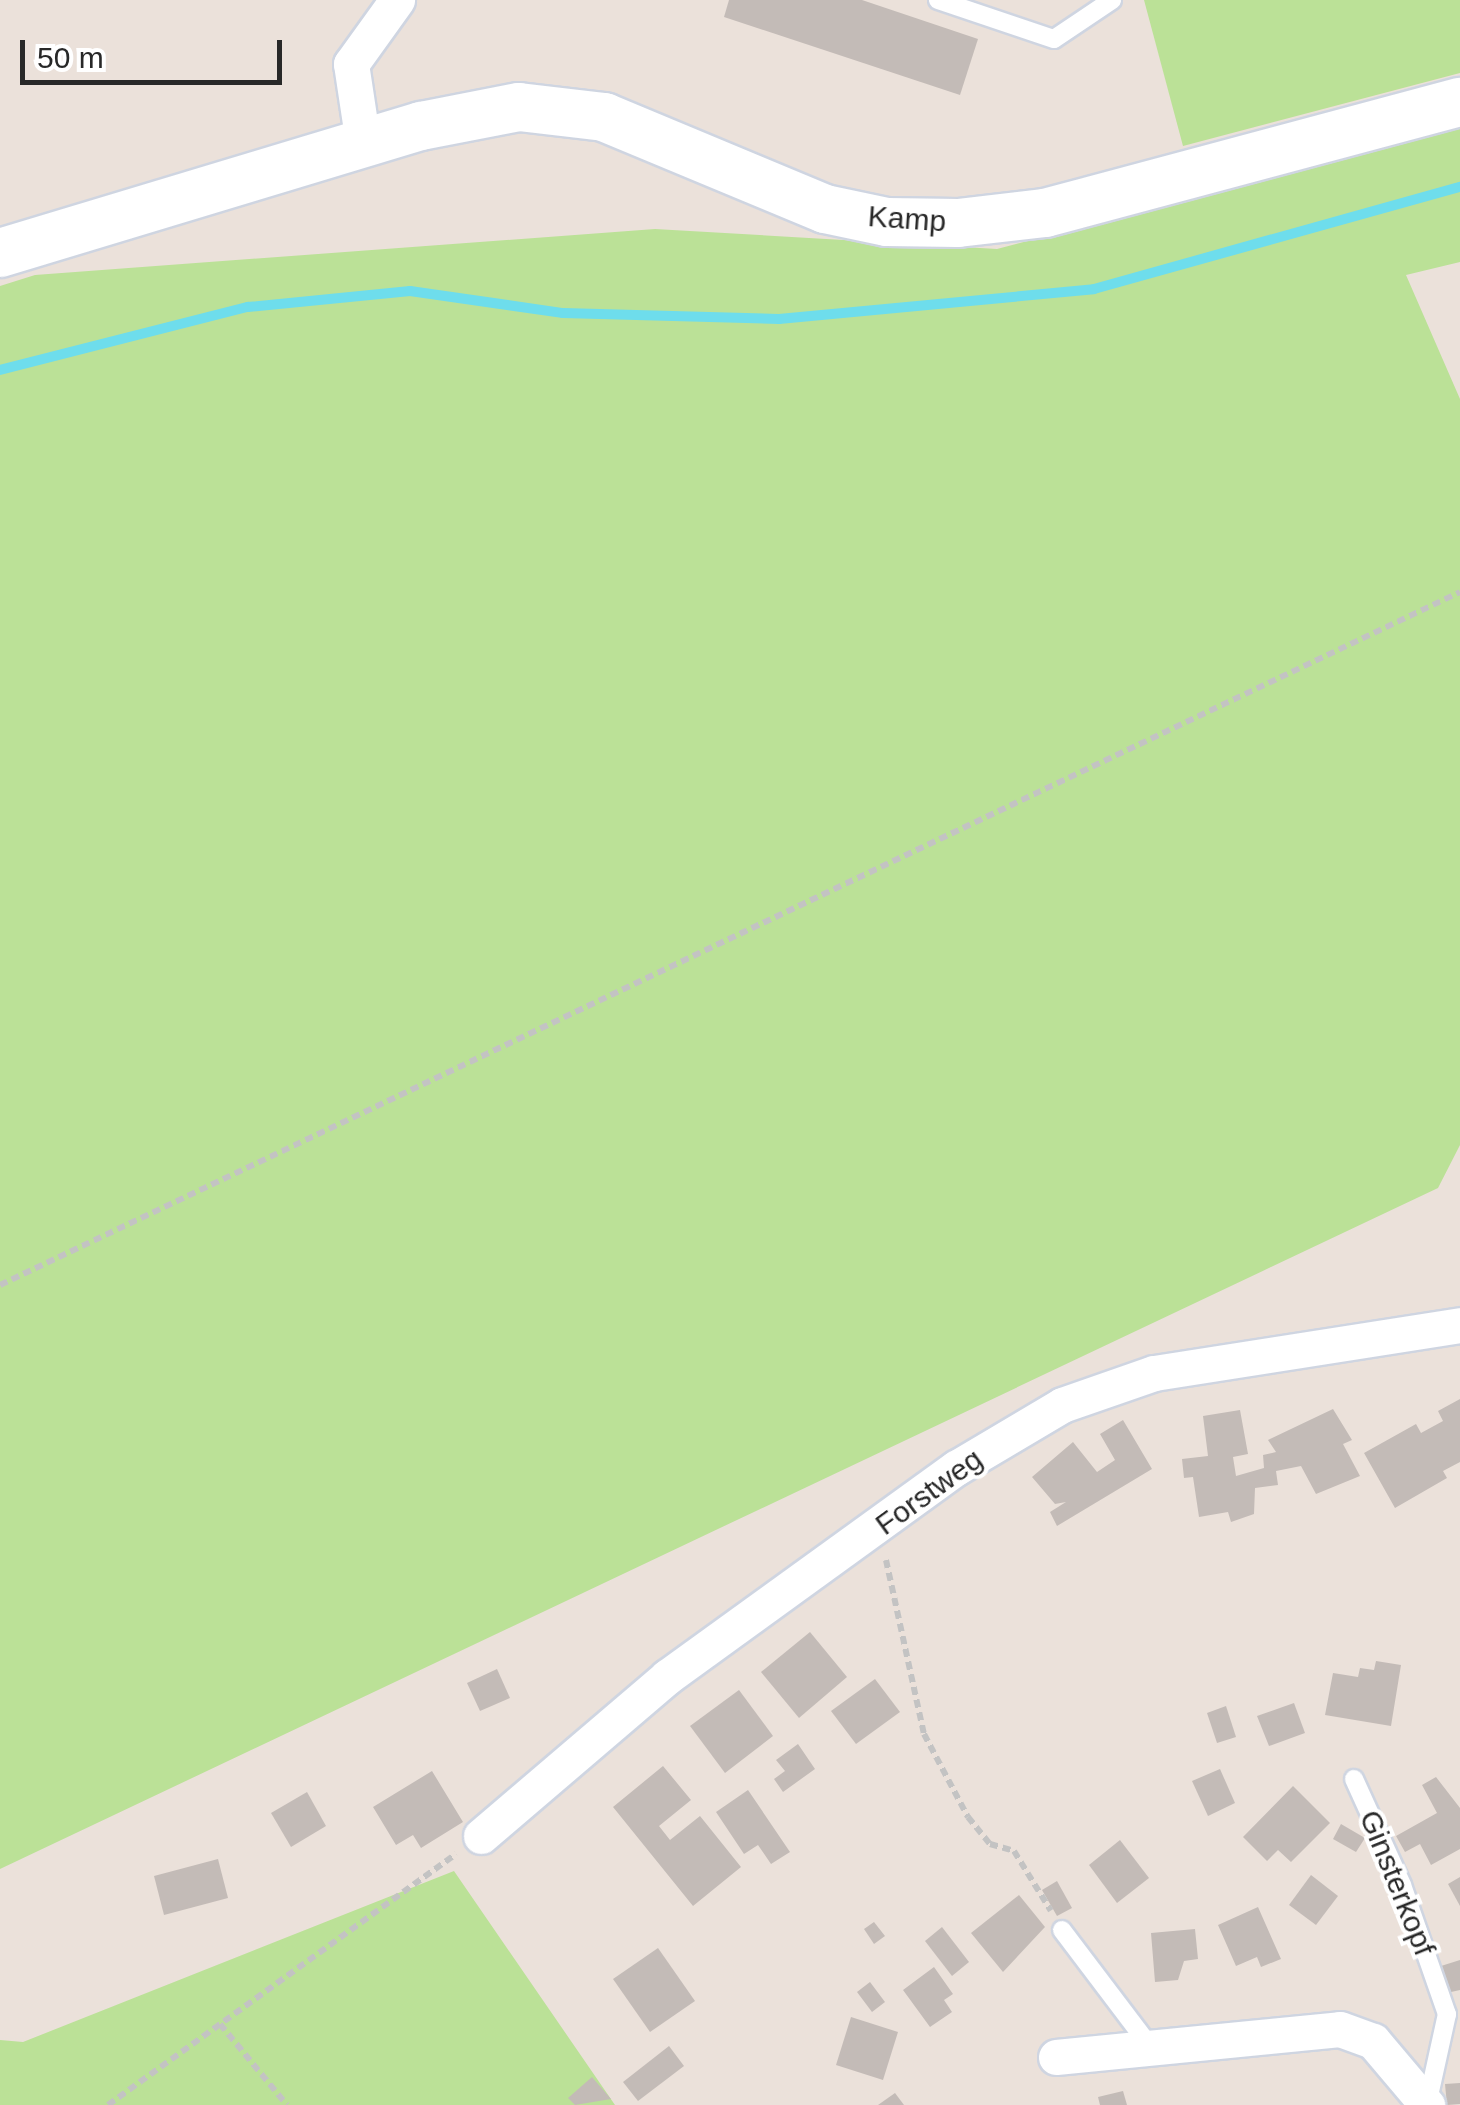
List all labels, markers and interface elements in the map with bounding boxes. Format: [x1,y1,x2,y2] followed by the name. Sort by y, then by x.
[25,20,288,82] scale bar
[37,41,104,74] text: 50 m
[867,198,947,240] street label: Kamp
[869,1441,989,1543] street label: Forstweg
[1352,1805,1442,1961] street label: Ginsterkopf

